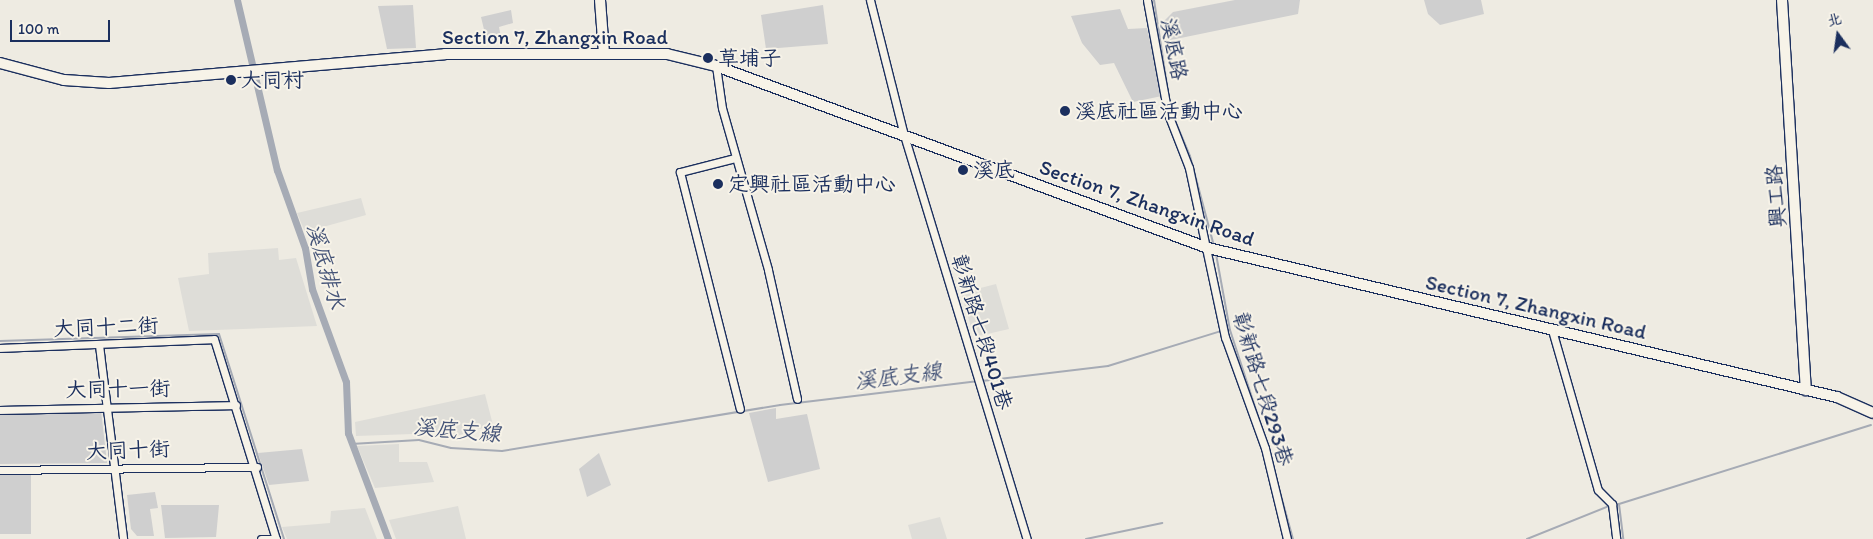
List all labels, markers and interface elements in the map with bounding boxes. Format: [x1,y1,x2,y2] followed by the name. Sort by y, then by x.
[12,10,112,42] scale bar
[1813,10,1863,60] north arrow
[1825,10,1843,30] text: 北
[1156,16,1192,82] street label: 溪底路
[18,20,59,38] text: 100 m
[442,24,668,50] street label: Section 7, Zhangxin Road
[718,45,781,71] place label: 草埔子
[702,52,714,64] marker: 草埔子
[241,67,304,93] place label: 大同村
[225,74,237,86] marker: 大同村
[1075,98,1243,124] place label: 溪底社區活動中心
[1059,105,1071,117] marker: 溪底社區活動中心
[1036,154,1258,252] street label: Section 7, Zhangxin Road
[973,157,1015,183] place label: 溪底
[957,164,969,176] marker: 溪底
[1761,164,1791,228] street label: 興工路
[728,171,896,197] place label: 定興社區活動中心
[712,178,724,190] marker: 定興社區活動中心
[301,220,351,312] water label: 溪底排水
[946,251,1018,413] street label: 彰新路七段401巷
[1423,269,1649,345] street label: Section 7, Zhangxin Road
[1228,309,1298,469] street label: 彰新路七段293巷
[53,313,159,341] street label: 大同十二街
[853,358,943,394] water label: 溪底支線
[65,375,171,403] street label: 大同十一街
[412,413,502,447] water label: 溪底支線
[86,436,170,464] street label: 大同十街

